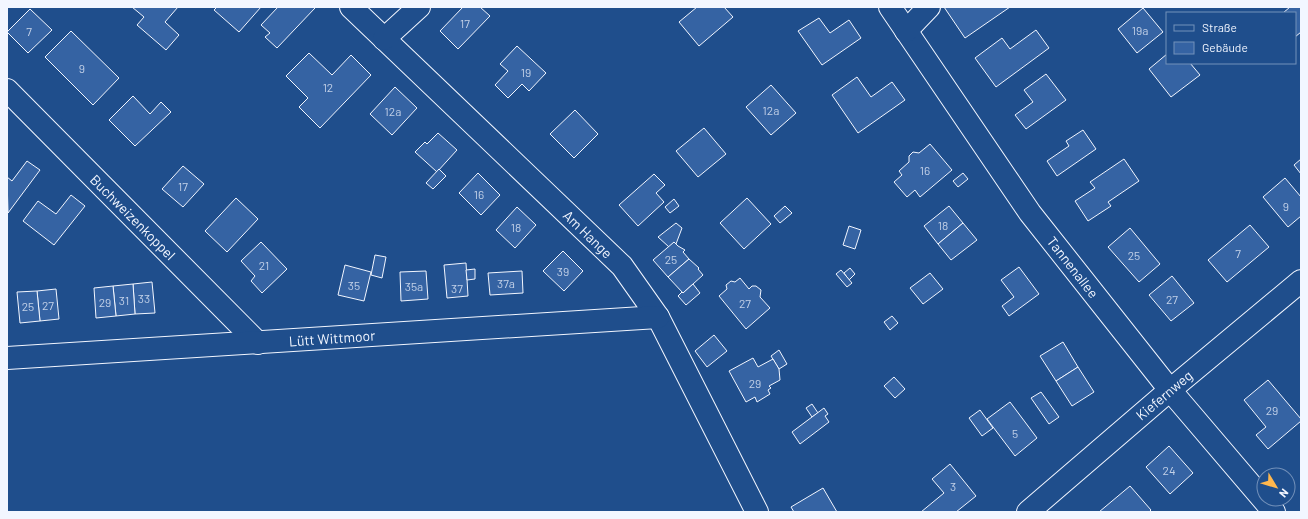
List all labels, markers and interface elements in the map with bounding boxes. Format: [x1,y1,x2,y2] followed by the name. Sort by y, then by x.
[1166,12,1296,64] legend
[460,16,470,30] house number: 17
[1202,20,1237,34] text: Straße
[1132,23,1148,37] house number: 19a
[26,24,32,38] house number: 7
[1202,40,1248,54] text: Gebäude
[79,61,85,75] house number: 9
[521,65,531,79] house number: 19
[323,80,333,94] house number: 12
[763,103,779,117] house number: 12a
[385,104,401,118] house number: 12a
[920,163,930,177] house number: 16
[87,171,179,263] street label: Buchweizenkoppel
[178,179,188,193] house number: 17
[474,187,484,201] house number: 16
[1283,199,1289,213] house number: 9
[560,206,616,262] street label: Am Hange
[938,218,948,232] house number: 18
[511,220,521,234] house number: 18
[1044,233,1102,301] street label: Tannenallee
[1235,246,1241,260] house number: 7
[1128,248,1140,262] house number: 25
[665,252,677,266] house number: 25
[259,258,269,272] house number: 21
[557,264,569,278] house number: 39
[497,276,515,290] house number: 37a
[348,278,360,292] house number: 35
[405,279,423,293] house number: 35a
[451,281,463,295] house number: 37
[138,291,150,305] house number: 33
[1166,292,1178,306] house number: 27
[119,293,129,307] house number: 31
[99,295,111,309] house number: 29
[739,296,751,310] house number: 27
[42,298,54,312] house number: 27
[22,299,34,313] house number: 25
[288,327,376,349] street label: Lütt Wittmoor
[1132,366,1196,424] street label: Kiefernweg
[749,376,761,390] house number: 29
[1266,403,1278,417] house number: 29
[1012,426,1018,440] house number: 5
[1162,463,1176,477] house number: 24
[1256,467,1296,507] north arrow
[950,479,956,493] house number: 3
[1277,487,1292,500] text: N

